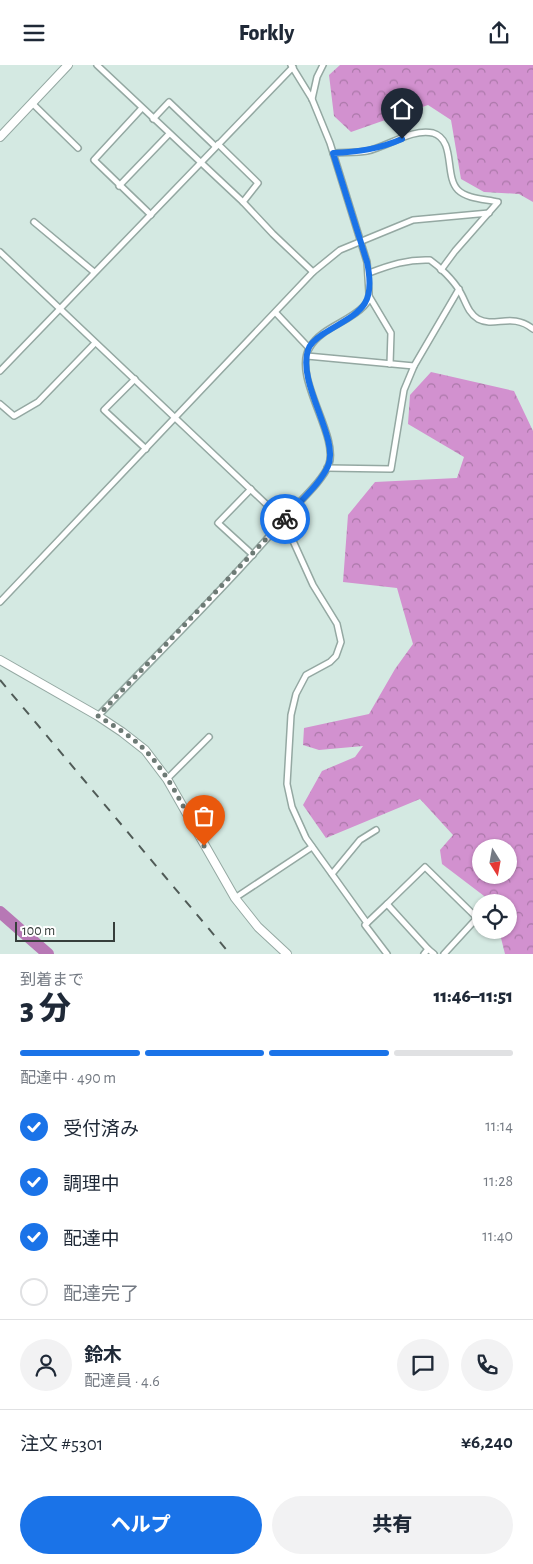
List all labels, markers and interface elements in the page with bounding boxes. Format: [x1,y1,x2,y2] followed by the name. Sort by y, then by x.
[20,19,48,47] icon: menu
[485,19,513,47] icon: share
[239,22,294,44] text: Forkly
[381,88,423,139] pin
[388,95,416,123] icon: home
[260,494,310,544] courier
[271,505,299,533] icon: bike
[183,795,225,846] pin
[190,802,218,830] icon: bag
[472,839,518,884] north arrow
[472,839,517,939] map controls
[472,894,517,939] button: locate
[15,919,115,942] scale bar
[22,924,55,938] text: 100 m
[20,972,84,988] text: 到着まで
[433,987,513,1006] text: 11:46–11:51
[20,993,71,1025] text: 3 分
[20,1070,116,1086] text: 配達中 · 490 m
[20,1113,48,1141] icon: check
[485,1118,513,1134] text: 11:14
[63,1120,139,1139] text: 受付済み
[20,1168,48,1196] icon: check
[483,1173,513,1189] text: 11:28
[63,1175,120,1194] text: 調理中
[20,1223,48,1251] icon: check
[482,1228,513,1244] text: 11:40
[63,1230,120,1249] text: 配達中
[63,1285,139,1304] text: 配達完了
[20,1339,72,1391] button: person
[397,1339,449,1391] button: chat
[461,1339,513,1391] button: phone
[84,1346,122,1365] text: 鈴木
[84,1373,160,1389] text: 配達員 · 4.6
[461,1433,513,1452] text: ¥6,240
[20,1435,103,1454] text: 注文 #5301
[20,1496,262,1554] button: ヘルプ
[272,1496,513,1554] button: 共有

